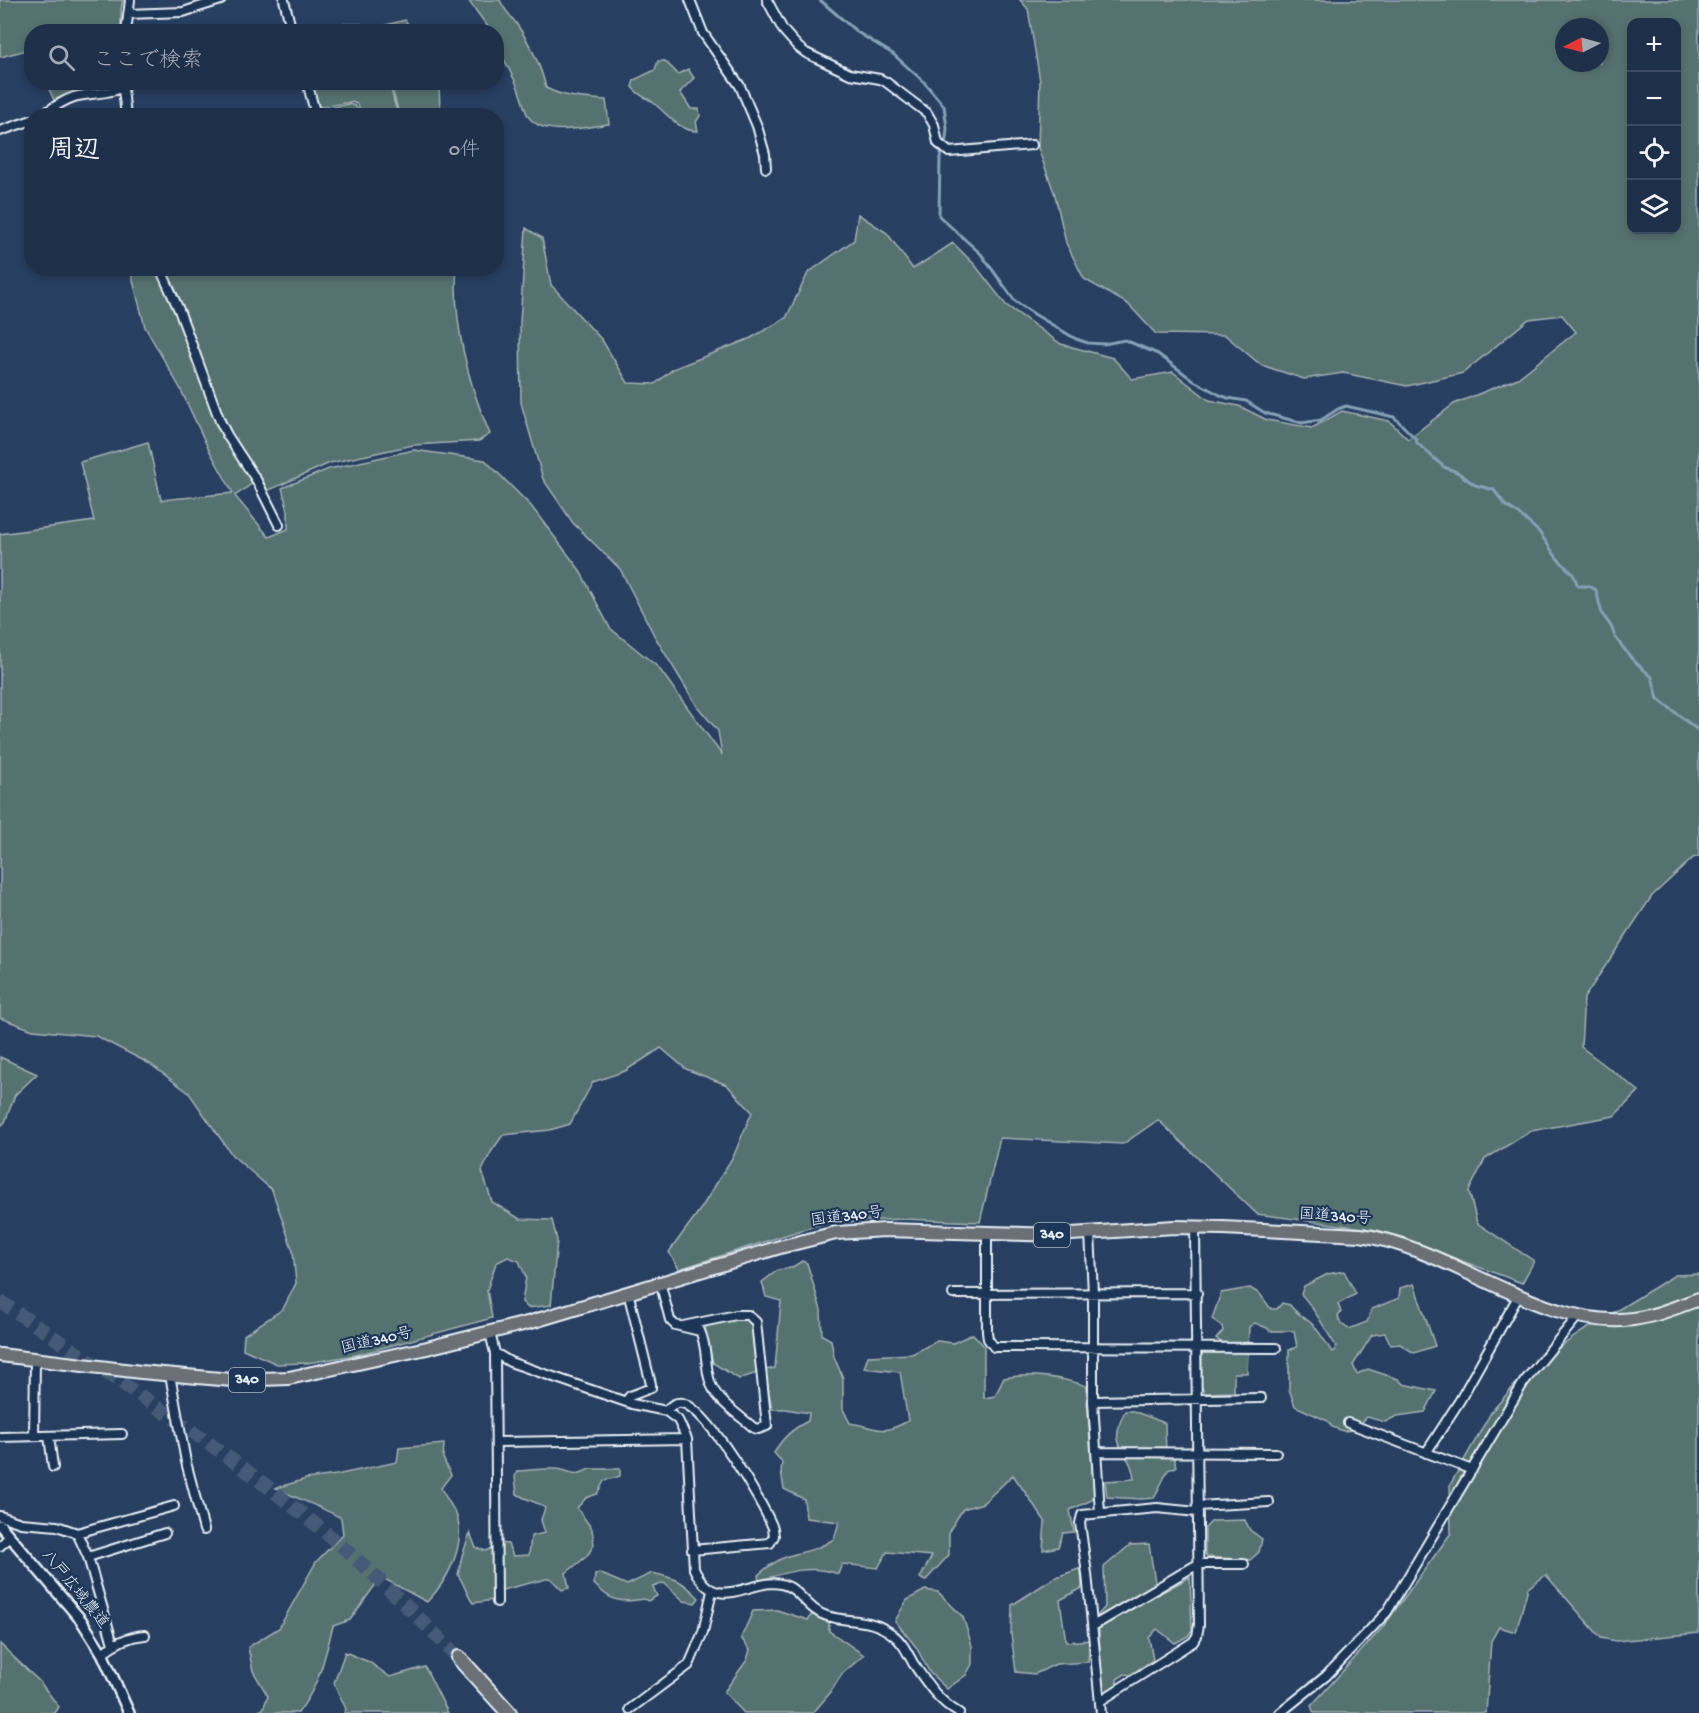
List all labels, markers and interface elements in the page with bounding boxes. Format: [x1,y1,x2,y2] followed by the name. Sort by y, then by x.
[1555,18,1609,72] north arrow
[1627,18,1681,234] map controls
[1627,18,1681,72] button: +
[24,24,504,90] search box
[45,41,78,74] icon: search
[93,49,203,75] text: ここで検索
[1627,72,1681,126] button: −
[1627,126,1681,180] button: locate
[48,137,100,168] text: 周辺
[449,140,480,163] text: 0件
[1627,180,1681,234] button: layers
[810,1203,884,1232] street label: 国道340号
[1298,1205,1372,1230] street label: 国道340号
[1034,1223,1070,1247] road number: 340
[339,1324,415,1359] street label: 国道340号
[229,1368,265,1392] road number: 340
[36,1545,113,1633] street label: 八戸広域農道

